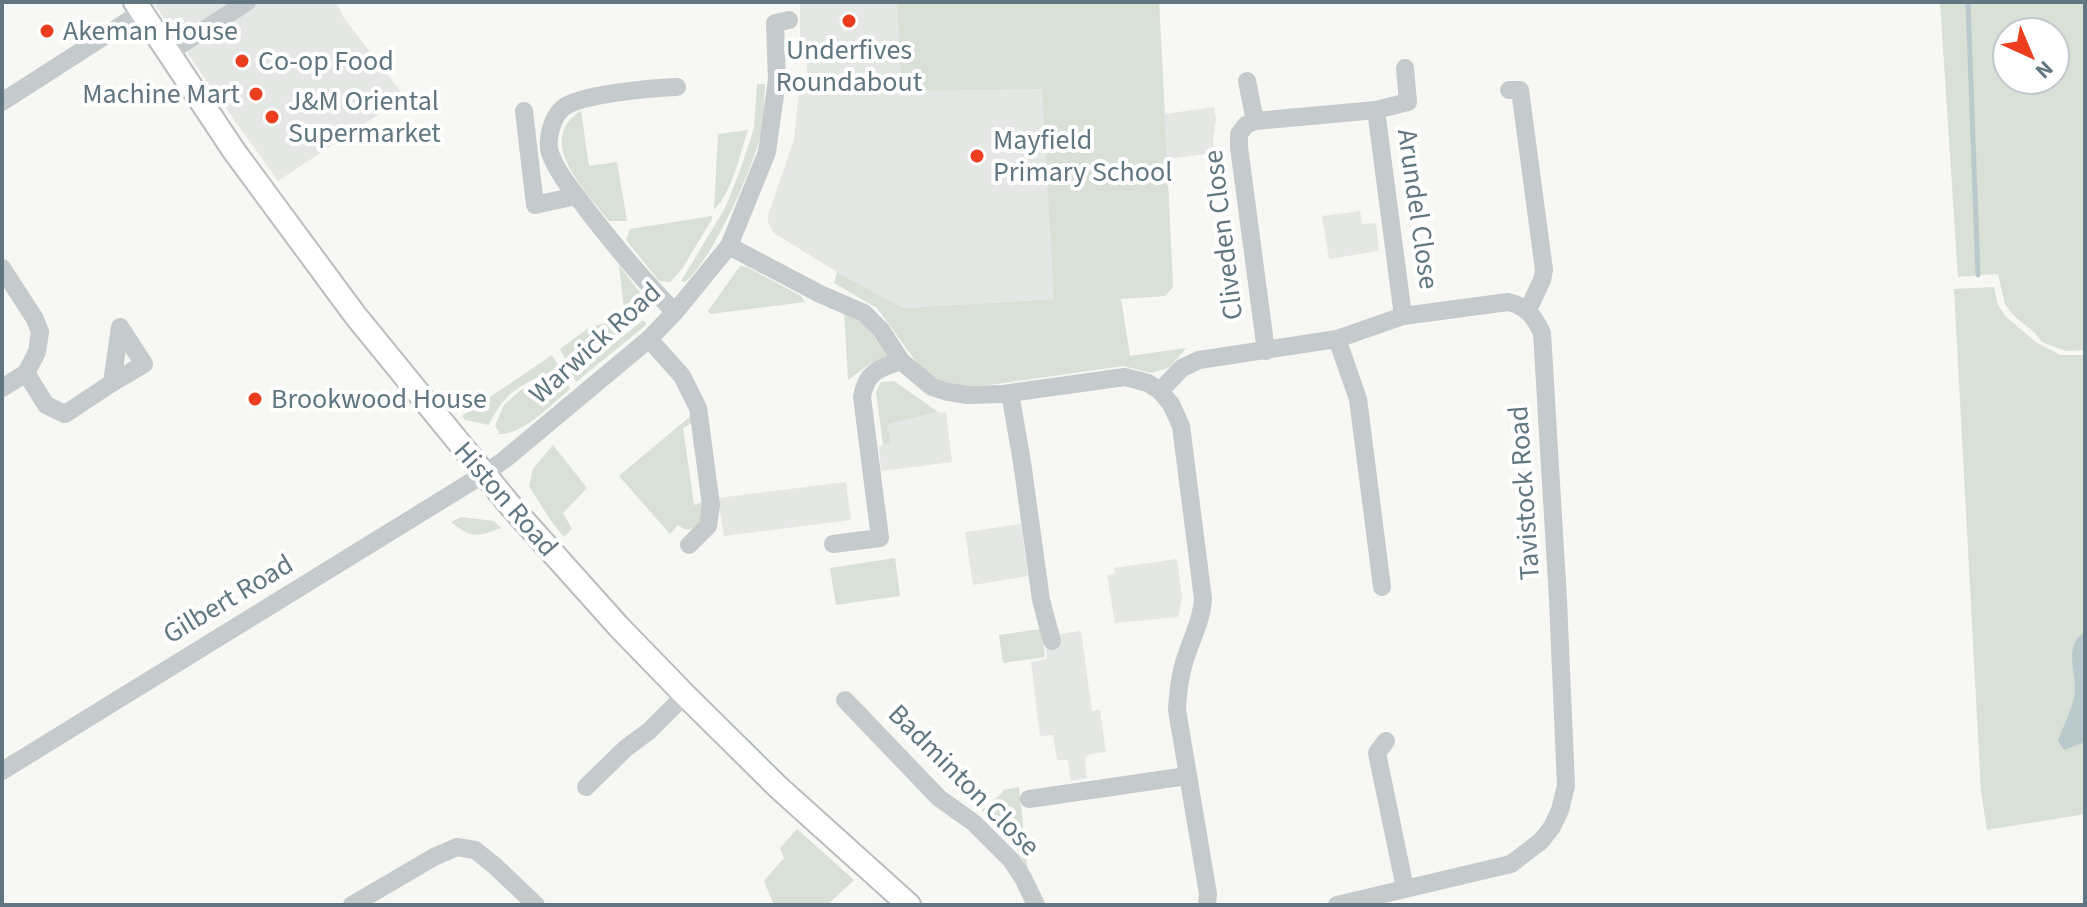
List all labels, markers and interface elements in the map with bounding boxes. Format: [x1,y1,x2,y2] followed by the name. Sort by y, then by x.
[63,11,238,51] place label: Akeman House
[840,12,858,30] marker: Underfives Roundabout
[1991,16,2071,96] north arrow
[38,22,56,40] marker: Akeman House
[776,30,923,102] place label: Underfives Roundabout
[258,41,394,81] place label: Co-op Food
[233,52,251,70] marker: Co-op Food
[2028,53,2061,86] text: N
[82,74,241,114] place label: Machine Mart
[288,81,441,153] place label: J&M Oriental Supermarket
[247,85,265,103] marker: Machine Mart
[263,108,281,126] marker: J&M Oriental Supermarket
[993,120,1172,192] place label: Mayfield Primary School
[1387,126,1449,292] street label: Arundel Close
[968,147,986,165] marker: Mayfield Primary School
[1193,148,1253,322] street label: Cliveden Close
[520,273,670,413] street label: Warwick Road
[271,379,487,419] place label: Brookwood House
[246,390,264,408] marker: Brookwood House
[1498,404,1550,582] street label: Tavistock Road
[444,432,568,566] street label: Histon Road
[155,544,301,654] street label: Gilbert Road
[879,695,1049,865] street label: Badminton Close

